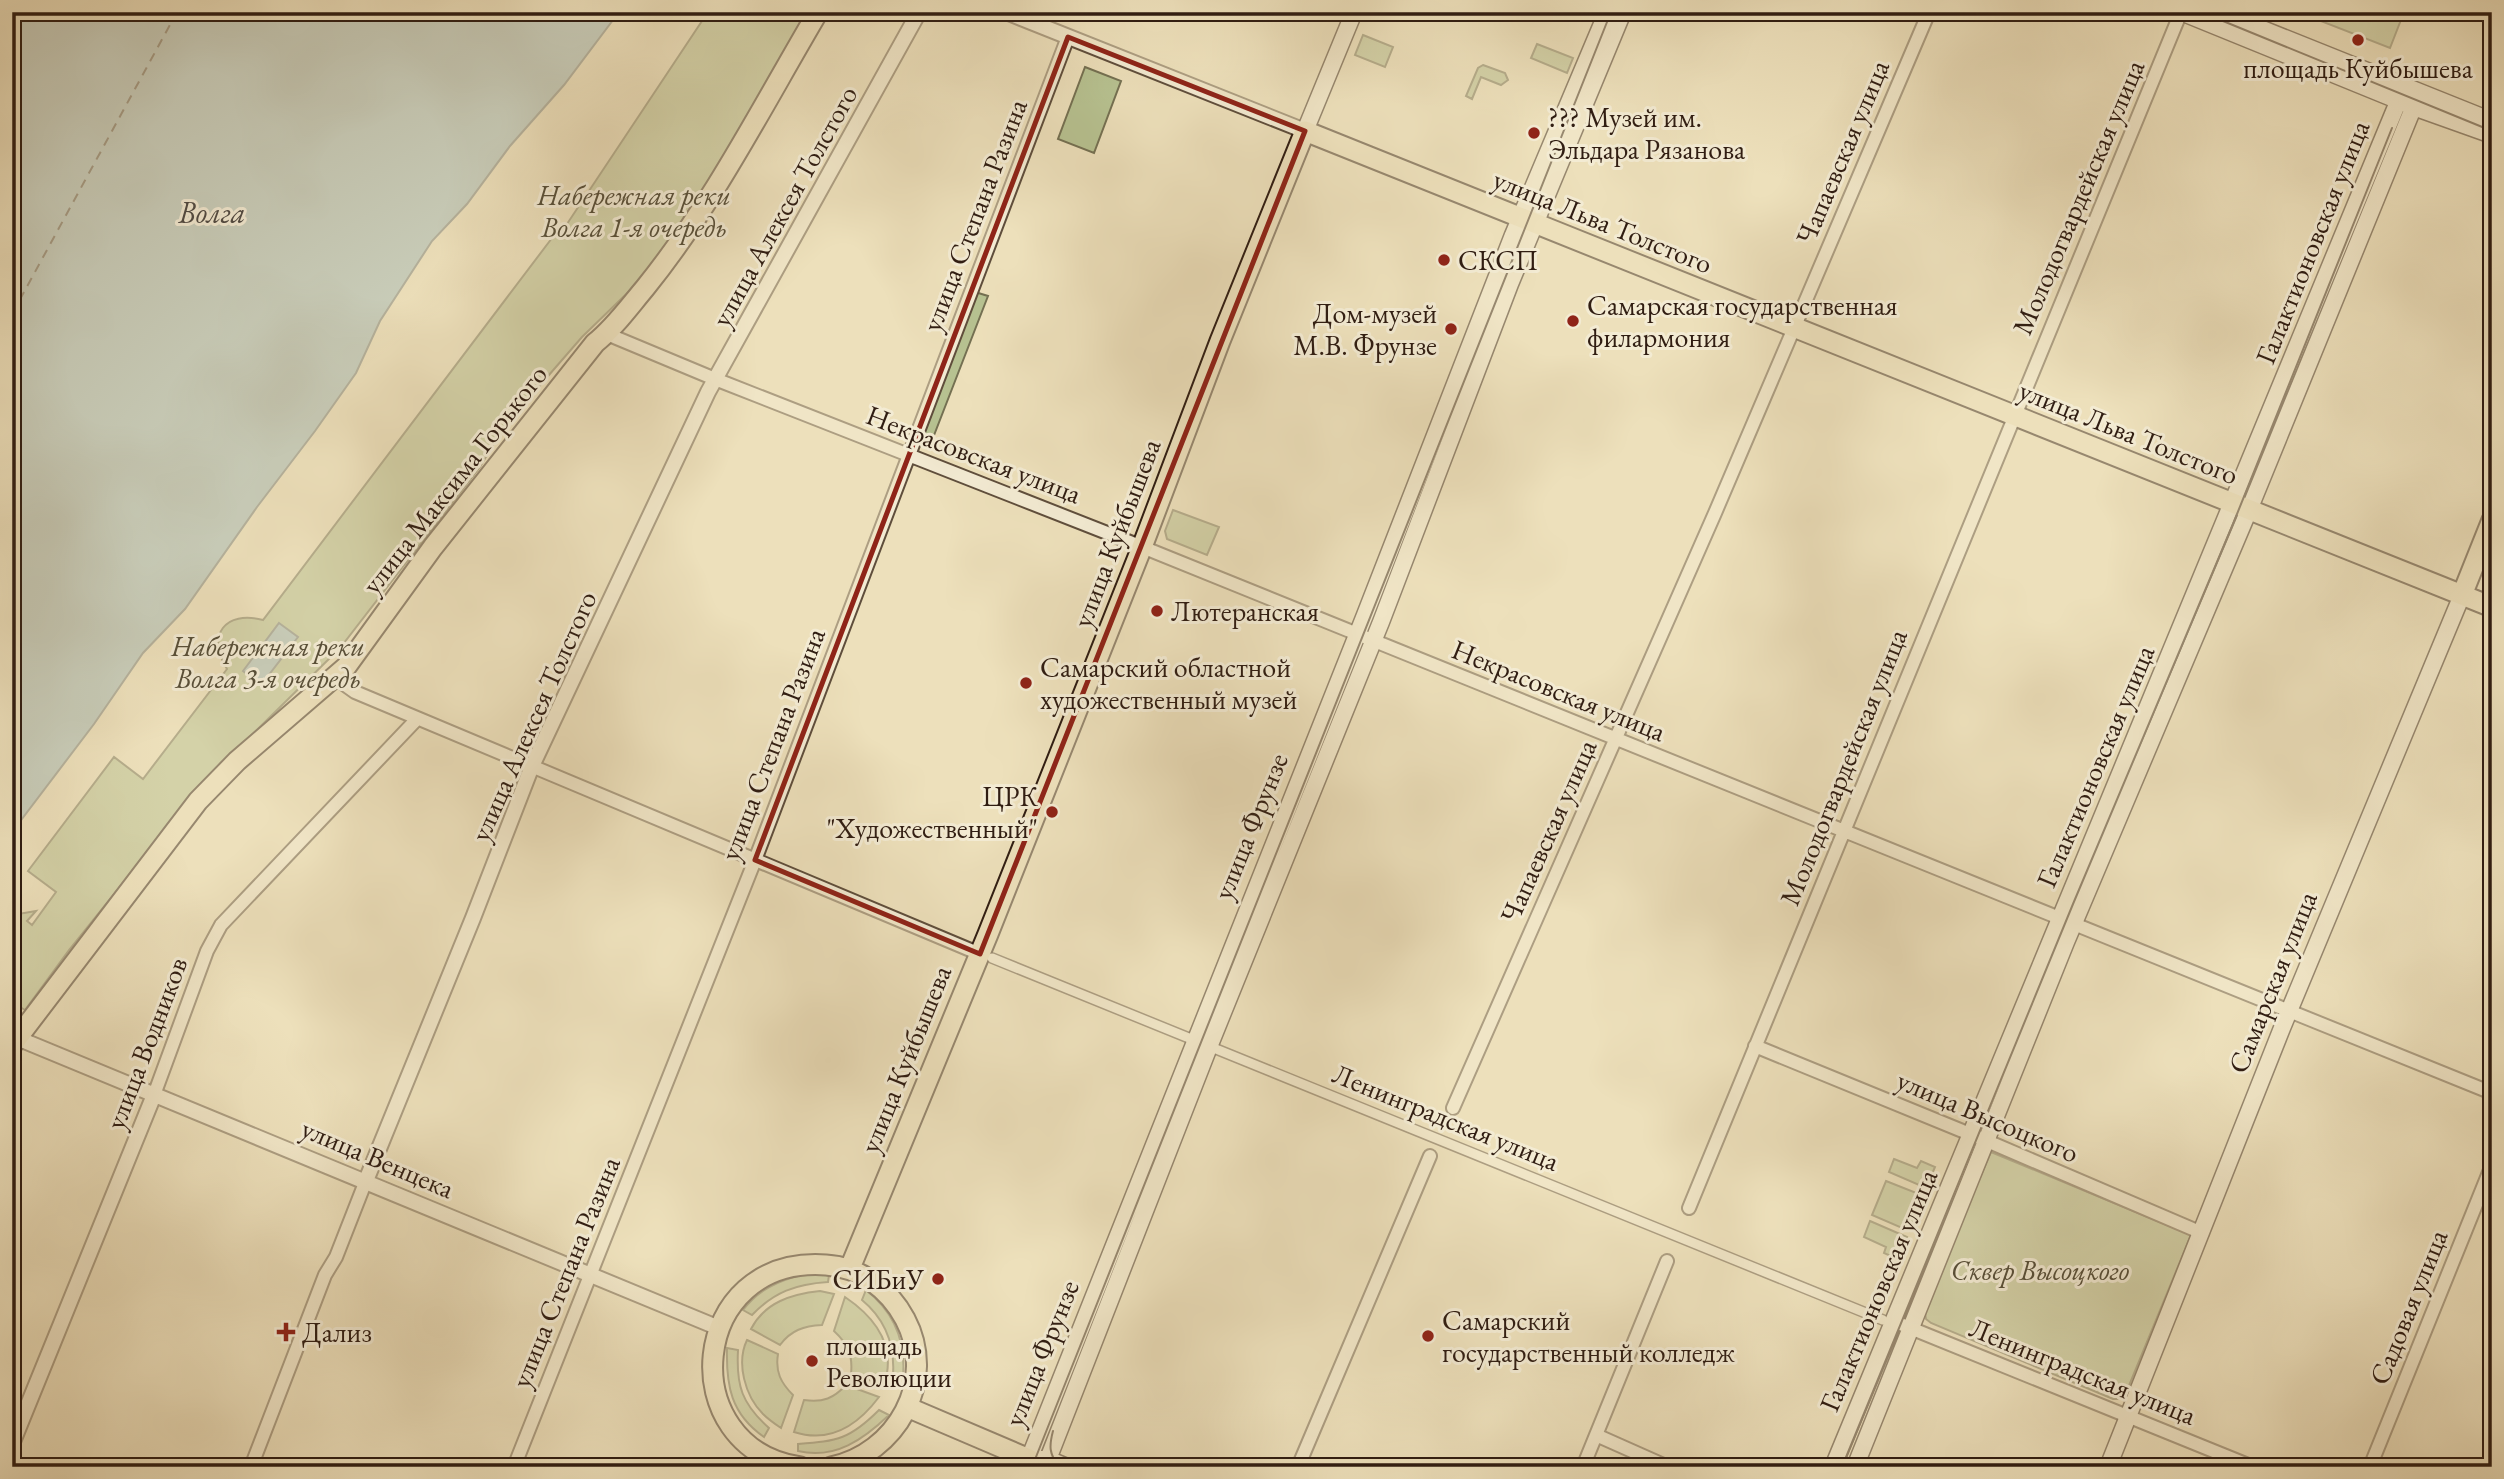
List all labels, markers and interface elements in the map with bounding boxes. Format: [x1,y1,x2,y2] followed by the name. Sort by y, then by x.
[2350,32,2366,48] marker: площадь Куйбышева
[2243,50,2474,86] place label: площадь Куйбышева
[2004,53,2153,340] street label: Молодогвардейская улица
[1787,54,1897,250] street label: Чапаевская улица
[703,79,865,333] street label: улица Алексея Толстого
[913,93,1035,336] street label: улица Степана Разина
[1548,99,1746,167] place label: ??? Музей им. Эльдара Рязанова
[2247,114,2378,369] street label: Галактионовская улица
[1526,125,1542,141] marker: ??? Музей им. Эльдара Рязанова
[1488,161,1718,281] street label: улица Льва Толстого
[536,177,731,245] park label: Набережная реки Волга 1-я очередь
[177,193,246,232] water label: Волга
[1458,242,1538,278] place label: СКСП
[1436,252,1452,268] marker: СКСП
[1587,287,1898,355] place label: Самарская государственная филармония
[1293,295,1437,363] place label: Дом-музей М.В. Фрунзе
[1565,313,1581,329] marker: Самарская государственная филармония
[1443,321,1459,337] marker: Дом-музей М.В. Фрунзе
[353,357,555,601] street label: улица Максима Горького
[2014,372,2244,492] street label: улица Льва Толстого
[861,396,1087,512] street label: Некрасовская улица
[1064,433,1169,632] street label: улица Куйбышева
[462,585,604,847] street label: улица Алексея Толстого
[1171,593,1319,629] place label: Лютеранская
[1149,603,1165,619] marker: Лютеранская
[711,622,833,865] street label: улица Степана Разина
[1771,623,1915,910] street label: Молодогвардейская улица
[170,628,365,696] park label: Набережная реки Волга 3-я очередь
[1447,631,1672,750] street label: Некрасовская улица
[2028,639,2163,893] street label: Галактионовская улица
[1040,649,1298,717] place label: Самарский областной художественный музей
[1018,675,1034,691] marker: Самарский областной художественный музей
[1492,733,1605,928] street label: Чапаевская улица
[1204,747,1296,904] street label: улица Фрунзе
[826,778,1038,846] place label: ЦРК "Художественный"
[1044,804,1060,820] marker: ЦРК "Художественный"
[2219,885,2325,1078] street label: Самарская улица
[97,952,195,1134] street label: улица Водников
[851,959,959,1158] street label: улица Куйбышева
[1327,1055,1565,1179] street label: Ленинградская улица
[1892,1062,2084,1170] street label: улица Высоцкого
[296,1110,461,1207] street label: улица Венцека
[502,1150,628,1393] street label: улица Степана Разина
[1811,1163,1946,1417] street label: Галактионовская улица
[2361,1223,2456,1390] street label: Садовая улица
[1951,1252,2130,1288] park label: Сквер Высоцкого
[833,1261,924,1297] place label: СИБиУ
[930,1271,946,1287] marker: СИБиУ
[995,1274,1087,1431] street label: улица Фрунзе
[1442,1302,1736,1370] place label: Самарский государственный колледж
[1964,1309,2202,1433] street label: Ленинградская улица
[302,1314,372,1350] place label: Дализ
[276,1322,296,1342] marker: Дализ
[826,1327,952,1395] place label: площадь Революции
[1420,1328,1436,1344] marker: Самарский государственный колледж
[804,1353,820,1369] marker: площадь Революции

